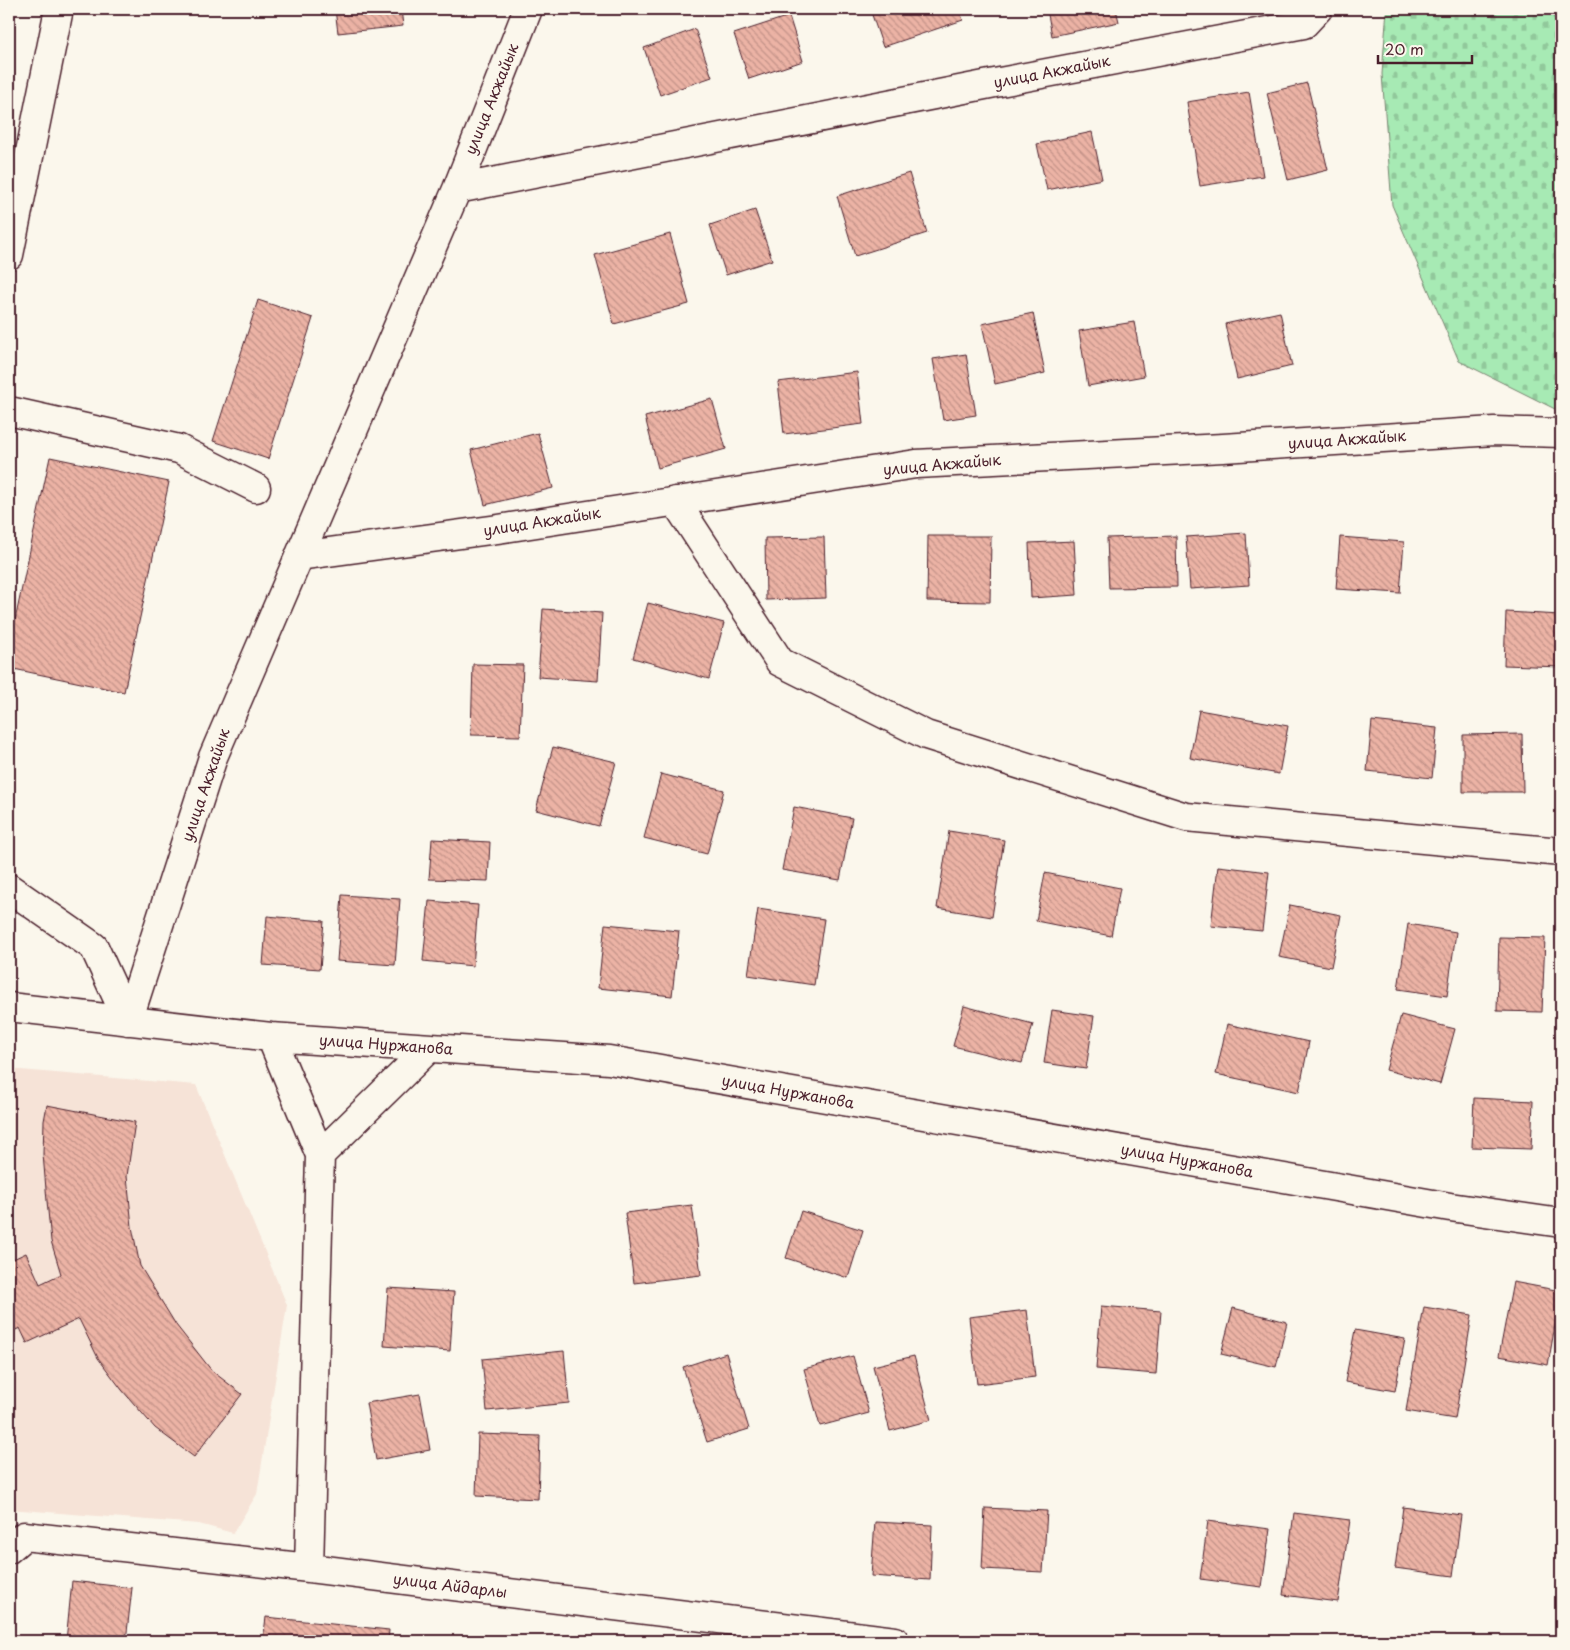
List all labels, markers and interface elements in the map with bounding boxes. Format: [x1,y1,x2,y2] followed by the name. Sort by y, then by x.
[1378,32,1471,64] scale bar
[1385,37,1424,60] text: 20 m
[458,39,523,158] street label: улица Акжайык
[991,48,1112,93] street label: улица Акжайык
[1287,423,1407,454] street label: улица Акжайык
[882,447,1002,480] street label: улица Акжайык
[481,500,602,541] street label: улица Акжайык
[174,725,235,844] street label: улица Акжайык
[318,1027,455,1060] street label: улица Нуржанова
[720,1068,857,1114] street label: улица Нуржанова
[1119,1137,1256,1183] street label: улица Нуржанова
[392,1566,509,1603] street label: улица Айдарлы

